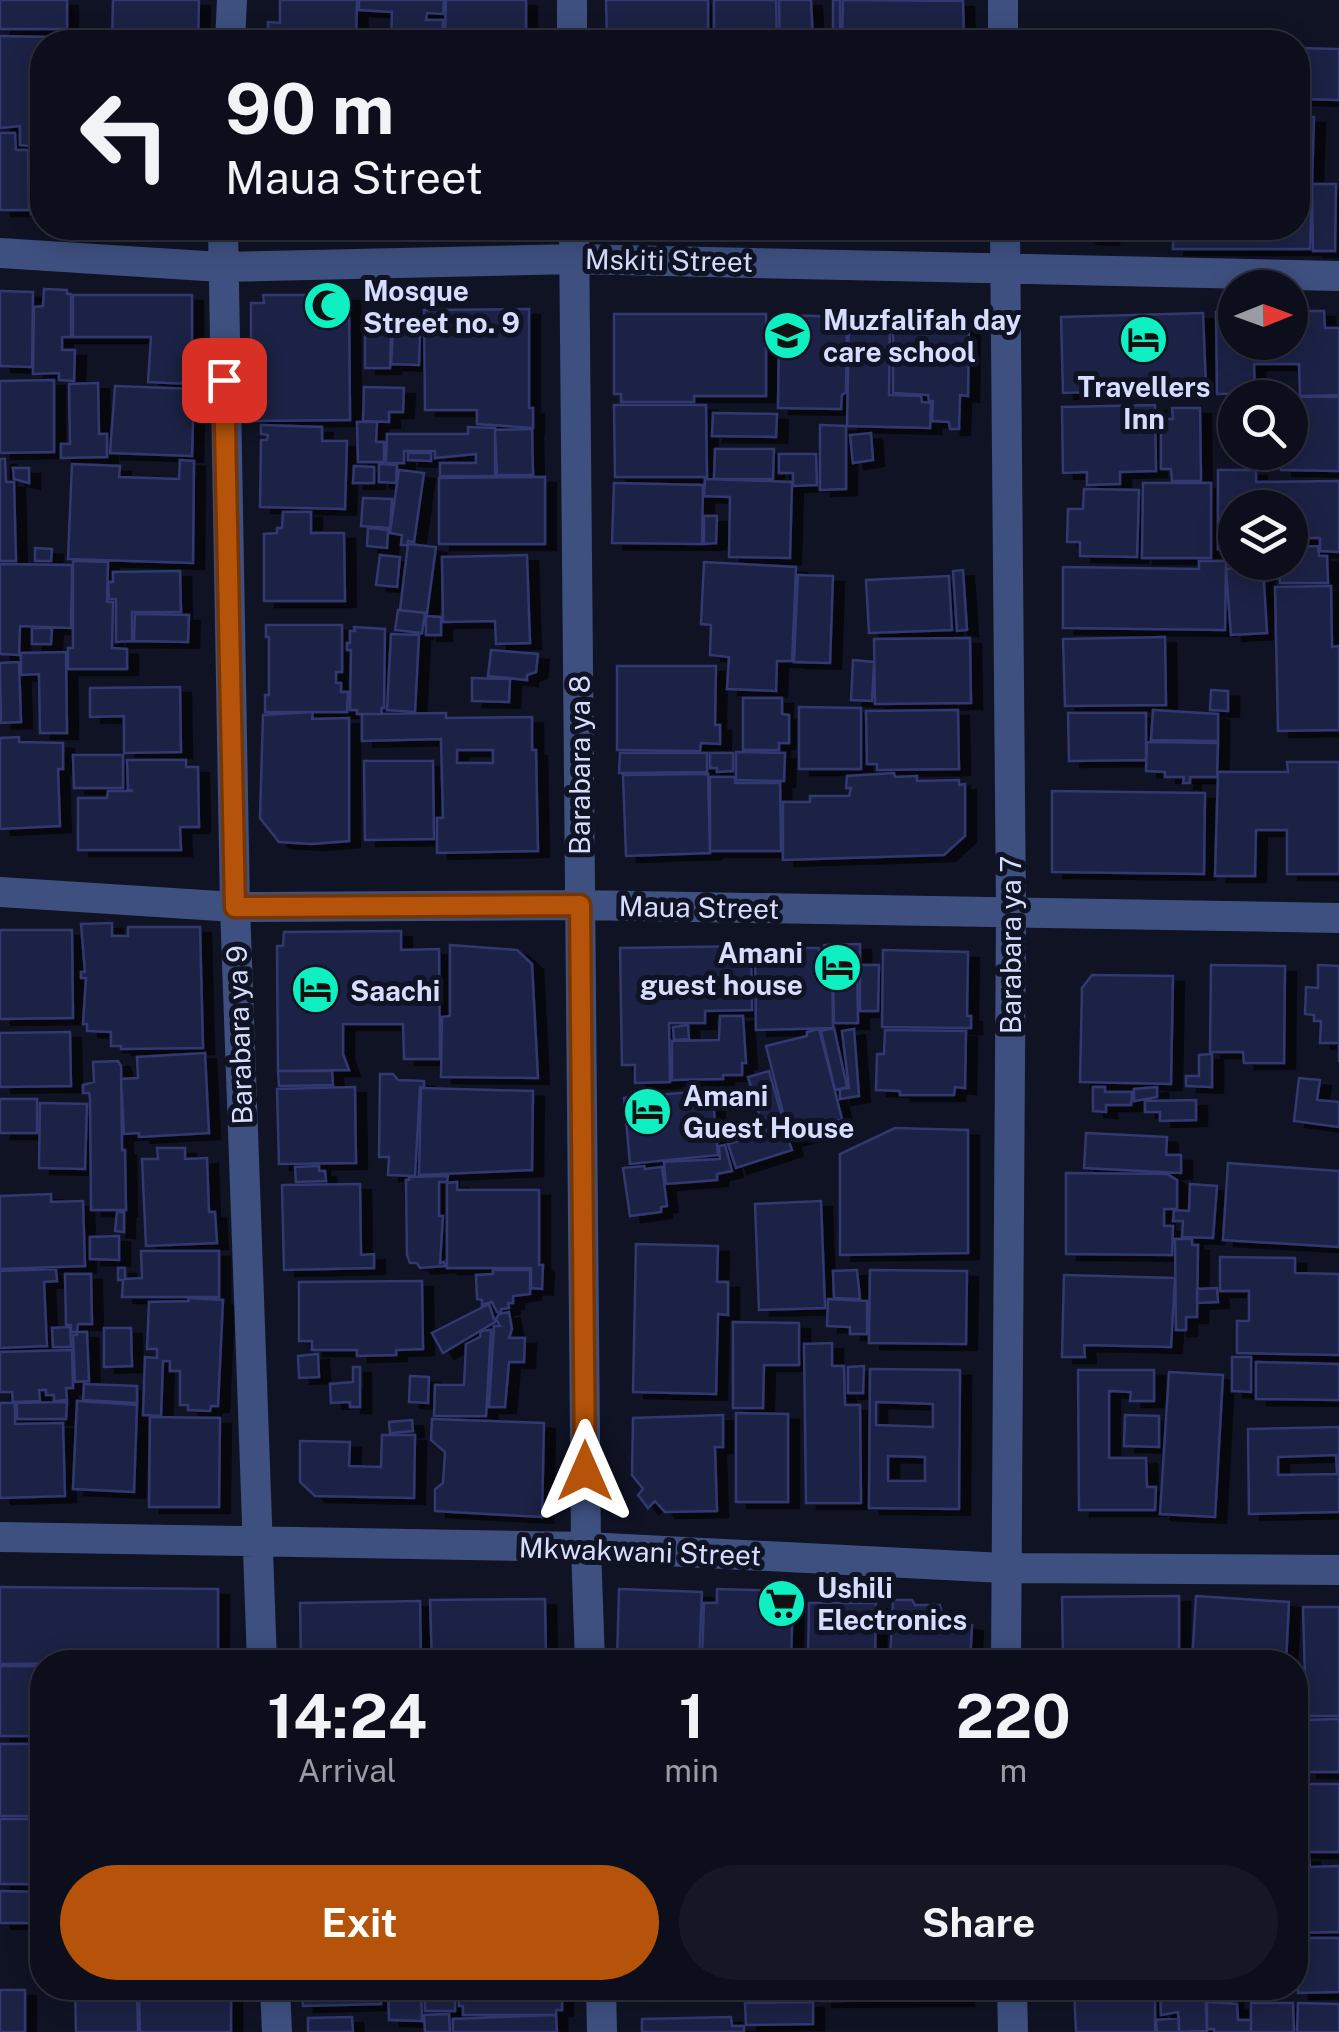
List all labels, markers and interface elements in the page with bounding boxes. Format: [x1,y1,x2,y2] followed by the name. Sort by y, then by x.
[225,67,395,150] text: 90 m
[60,70,190,200] icon: left
[225,151,483,204] text: Maua Street
[585,242,753,278] street label: Mskiti Street
[1218,270,1308,360] north arrow
[1218,270,1308,580] map controls
[363,274,520,339] place label: Mosque Street no. 9
[302,280,354,332] mosque icon: Mosque Street no. 9
[823,303,1021,368] place label: Muzfalifah day care school
[762,309,814,361] school or university icon: Muzfalifah day care school
[1118,313,1170,365] hotel icon: Travellers Inn
[182,338,267,423] pin
[197,353,252,408] icon: arrive
[1077,370,1211,435] place label: Travellers Inn
[1218,380,1308,470] button: search
[1218,490,1308,580] button: layers
[563,675,596,855] street label: Barabara ya 8
[994,856,1027,1034] street label: Barabara ya 7
[618,889,780,925] street label: Maua Street
[640,936,803,1001] place label: Amani guest house
[812,942,864,994] hotel icon: Amani guest house
[219,945,259,1125] street label: Barabara ya 9
[289,964,341,1016] hotel icon: Saachi
[350,974,440,1007] place label: Saachi
[683,1079,854,1144] place label: Amani Guest House
[622,1085,674,1137] hotel icon: Amani Guest House
[533,1419,637,1523] position arrow
[518,1530,762,1572] street label: Mkwakwani Street
[817,1571,967,1636] place label: Ushili Electronics
[756,1577,808,1629] supermarket icon: Ushili Electronics
[267,1681,427,1752] text: 14:24
[679,1681,704,1752] text: 1
[956,1681,1071,1752] text: 220
[298,1752,397,1789] text: Arrival
[664,1752,719,1789] text: min
[999,1752,1027,1789] text: m
[60,1865,659,1980] button: Exit
[679,1865,1278,1980] button: Share

